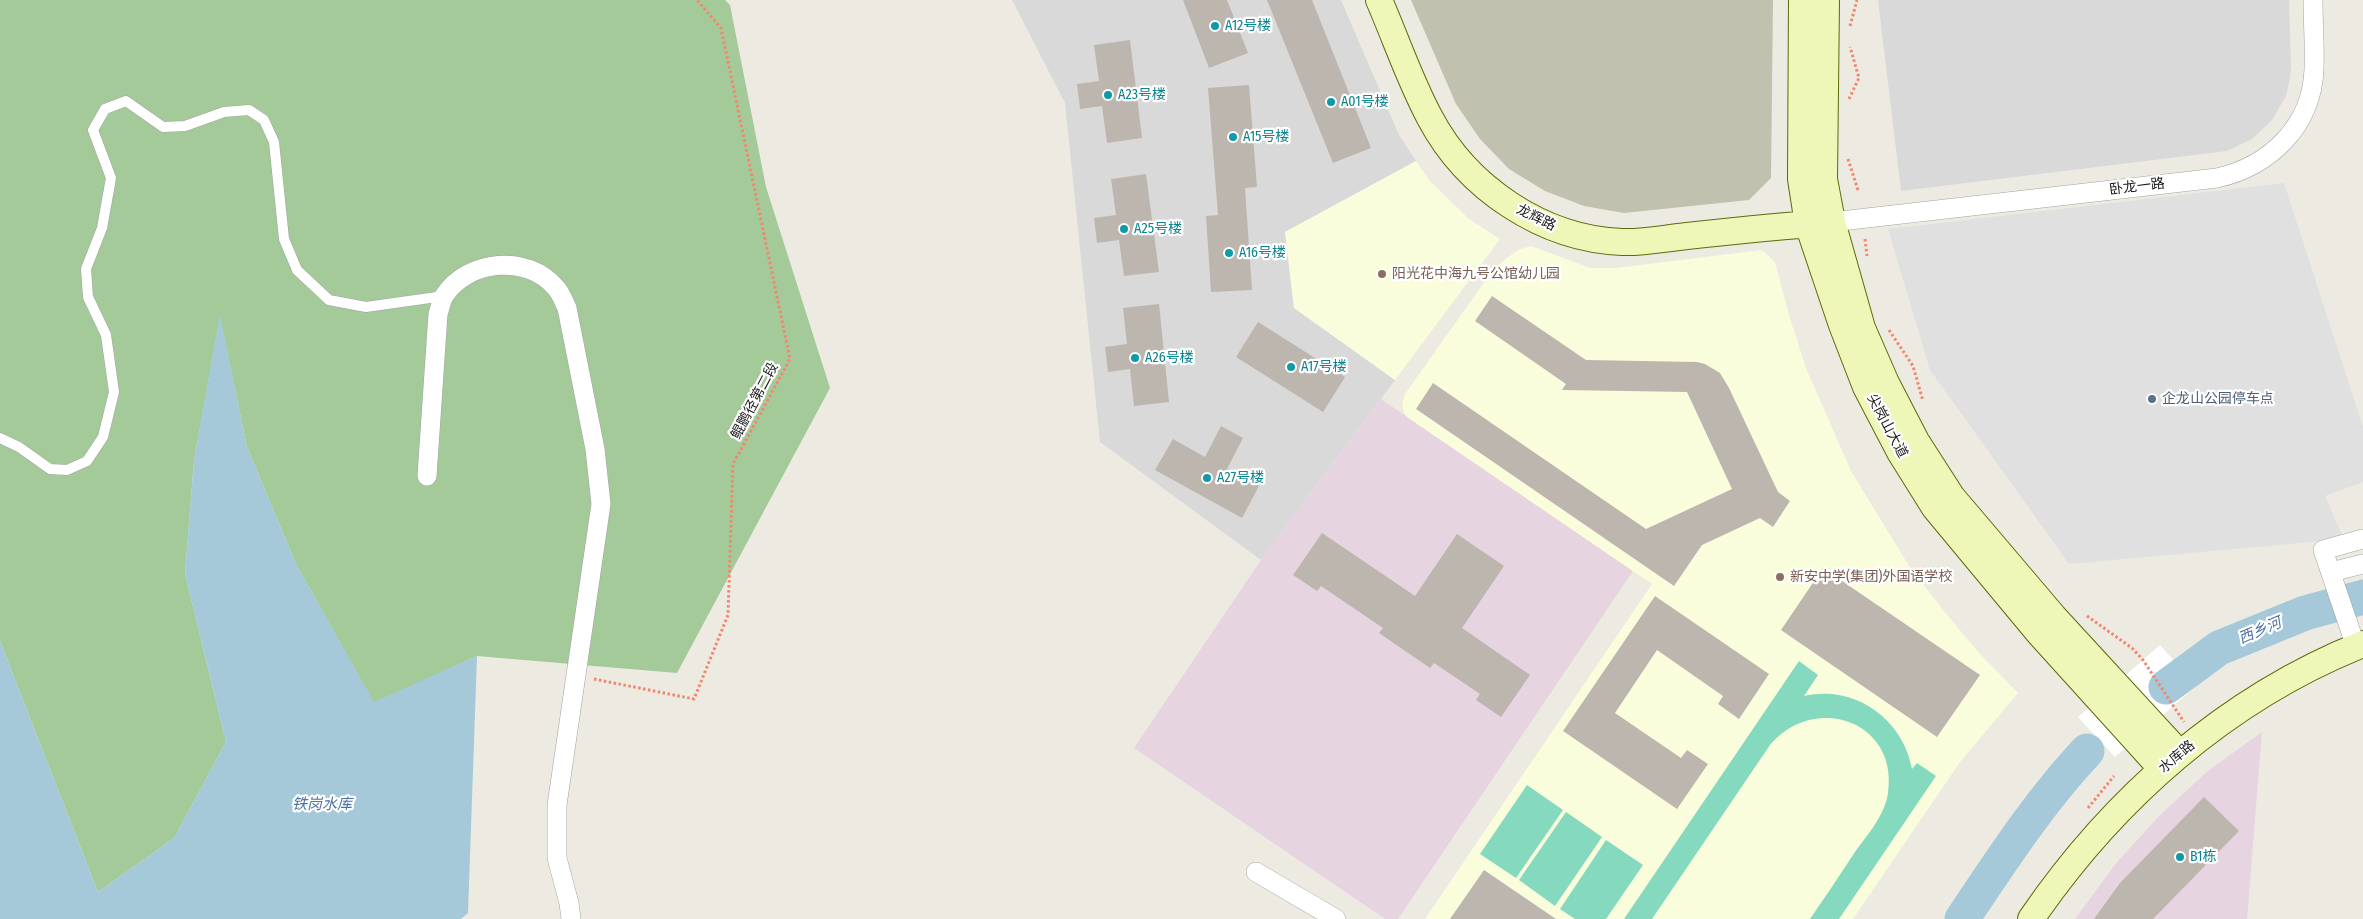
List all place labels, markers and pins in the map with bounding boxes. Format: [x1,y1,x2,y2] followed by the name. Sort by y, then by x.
[1225,18,1271,34] place label: A12号楼
[1209,20,1221,32] marker: A12号楼
[1118,87,1166,103] place label: A23号楼
[1102,89,1114,101] marker: A23号楼
[1341,94,1389,110] place label: A01号楼
[1325,96,1337,108] marker: A01号楼
[1243,129,1290,145] place label: A15号楼
[1227,131,1239,143] marker: A15号楼
[1134,221,1182,237] place label: A25号楼
[1118,223,1130,235] marker: A25号楼
[1239,245,1286,261] place label: A16号楼
[1223,247,1235,259] marker: A16号楼
[1392,266,1560,282] place label: 阳光花中海九号公馆幼儿园
[1376,268,1388,280] marker: 阳光花中海九号公馆幼儿园
[1145,350,1194,366] place label: A26号楼
[1129,352,1141,364] marker: A26号楼
[1301,359,1347,375] place label: A17号楼
[1285,361,1297,373] marker: A17号楼
[2162,391,2274,407] place label: 企龙山公园停车点
[2146,393,2158,405] marker: 企龙山公园停车点
[1217,470,1264,486] place label: A27号楼
[1201,472,1213,484] marker: A27号楼
[1790,569,1952,585] place label: 新安中学(集团)外国语学校
[1774,571,1786,583] marker: 新安中学(集团)外国语学校
[2190,849,2217,865] place label: B1栋
[2174,851,2186,863] marker: B1栋

